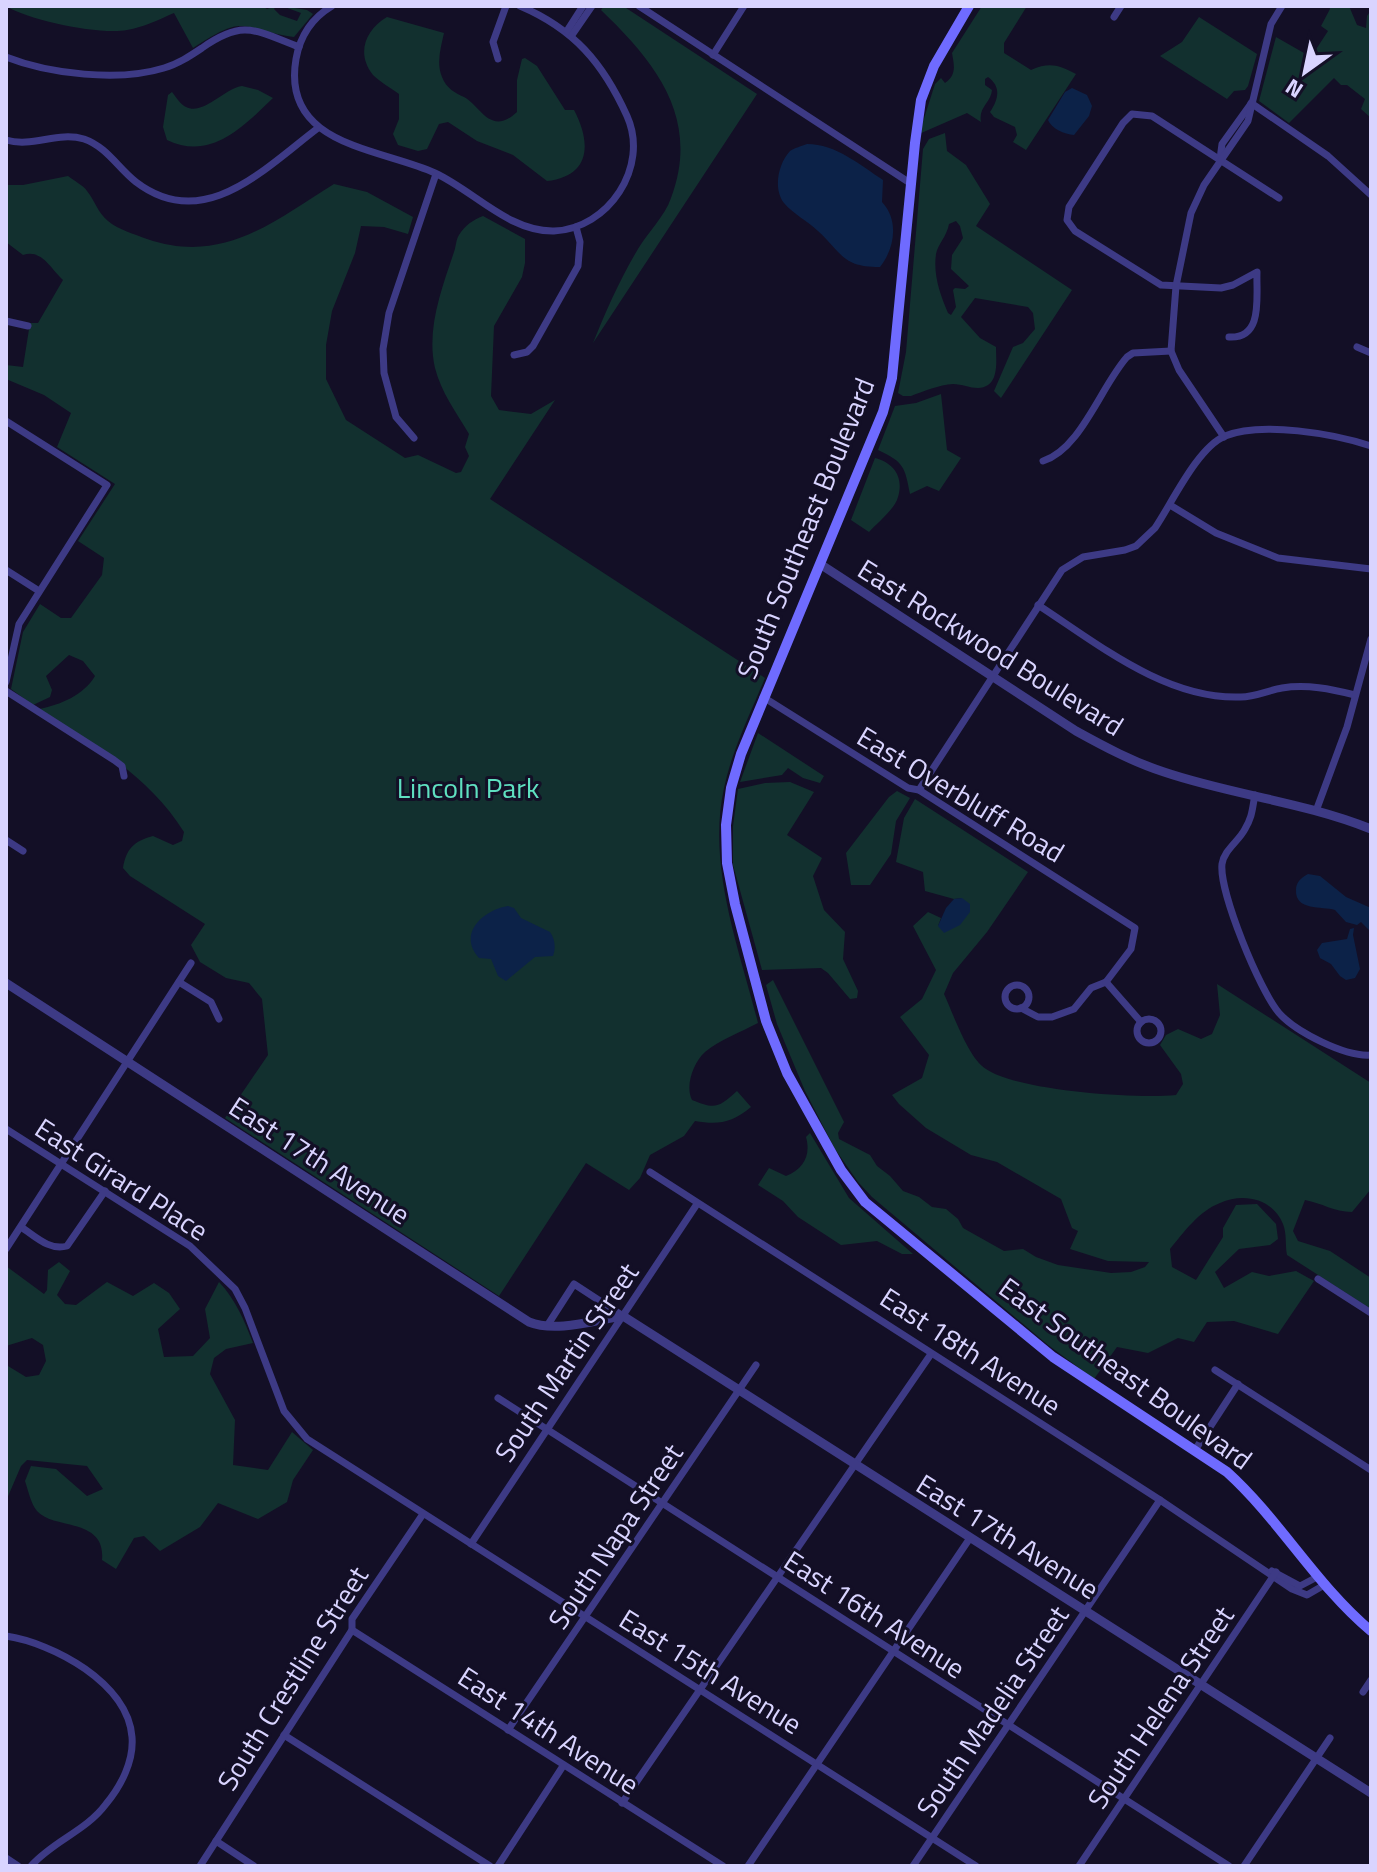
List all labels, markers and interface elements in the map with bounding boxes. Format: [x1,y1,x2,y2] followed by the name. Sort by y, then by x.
[1265,32,1345,112] north arrow
[1278,70,1310,107] text: N
[725,371,885,685] street label: South Southeast Boulevard
[850,548,1132,746] street label: East Rockwood Boulevard
[849,715,1073,873] street label: East Overbluff Road
[397,766,539,809] park label: Lincoln Park
[221,1085,419,1235] street label: East 17th Avenue
[27,1107,217,1251] street label: East Girard Place
[483,1253,649,1470] street label: South Martin Street
[990,1266,1262,1480] street label: East Southeast Boulevard
[872,1276,1070,1426] street label: East 18th Avenue
[537,1434,693,1638] street label: South Napa Street
[908,1463,1108,1609] street label: East 17th Avenue
[776,1539,974,1689] street label: East 16th Avenue
[206,1557,379,1799] street label: South Crestline Street
[905,1596,1079,1826] street label: South Madelia Street
[1076,1597,1244,1817] street label: South Helena Street
[611,1598,811,1744] street label: East 15th Avenue
[450,1655,648,1805] street label: East 14th Avenue

